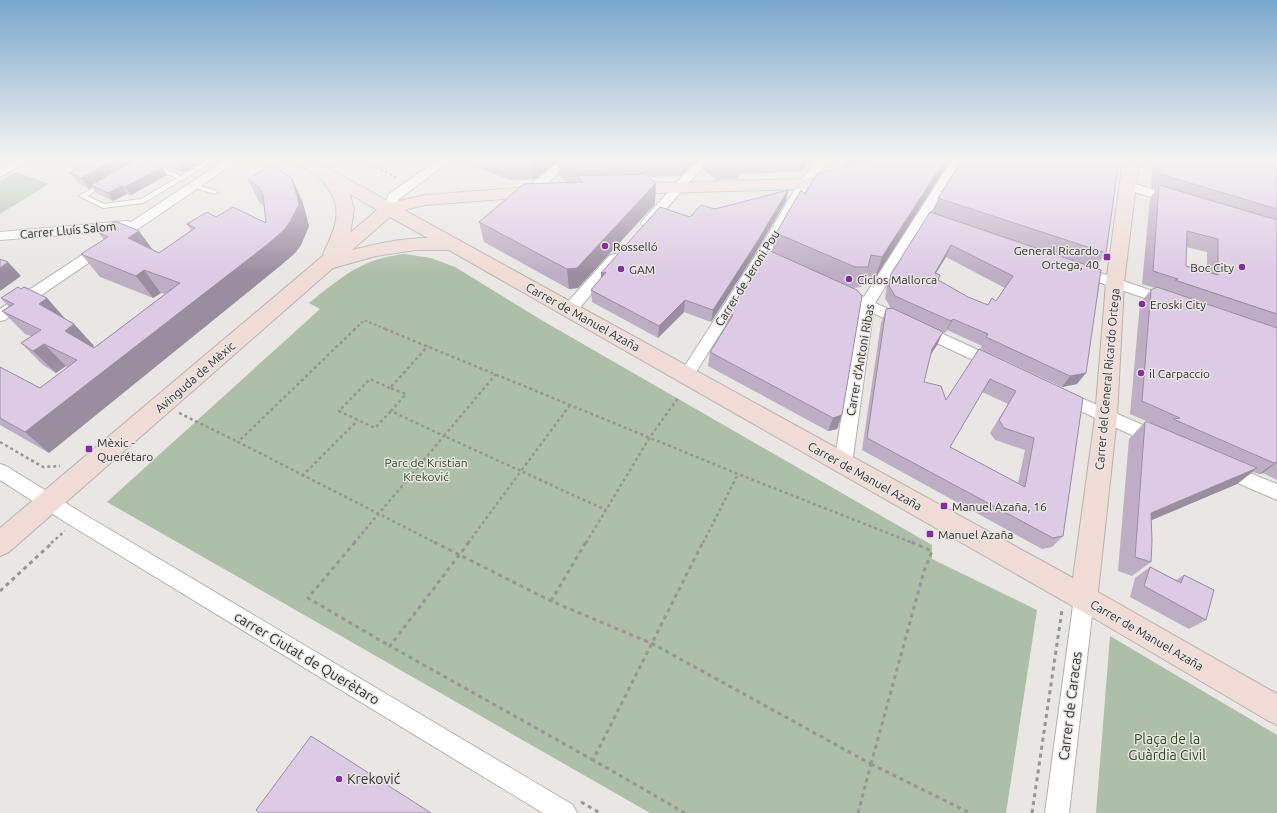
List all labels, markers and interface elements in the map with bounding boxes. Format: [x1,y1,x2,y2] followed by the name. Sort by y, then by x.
[19,219,117,241] street label: Carrer Lluís Salom
[712,228,782,328] street label: Carrer de Jeroni Pou
[613,240,658,253] place label: Rosselló
[600,241,610,251] marker: Rosselló
[1014,244,1099,271] place label: General Ricardo Ortega, 40
[1102,252,1112,262] marker: General Ricardo Ortega, 40
[1190,261,1234,274] place label: Boc City
[1237,262,1247,272] marker: Boc City
[629,263,655,276] place label: GAM
[616,264,626,274] marker: GAM
[857,273,937,286] place label: Ciclos Mallorca
[844,274,854,284] marker: Ciclos Mallorca
[524,280,642,354] street label: Carrer de Manuel Azaña
[1093,288,1121,470] street label: Carrer del General Ricardo Ortega
[1150,298,1206,311] place label: Eroski City
[1137,299,1147,309] marker: Eroski City
[844,303,876,417] street label: Carrer d'Antoni Ribas
[153,339,238,415] street label: Avinguda de Mèxic
[1149,367,1210,380] place label: il Carpaccio
[1136,368,1146,378] marker: il Carpaccio
[97,436,153,463] place label: Mèxic - Querétaro
[806,439,924,513] street label: Carrer de Manuel Azaña
[84,444,94,454] marker: Mèxic - Querétaro
[384,456,468,483] park label: Parc de Kristian Kreković
[952,500,1047,513] place label: Manuel Azaña, 16
[939,501,949,511] marker: Manuel Azaña, 16
[938,528,1013,541] place label: Manuel Azaña
[925,529,935,539] marker: Manuel Azaña
[1088,597,1206,673] street label: Carrer de Manuel Azaña
[231,608,383,708] street label: carrer Ciutat de Querètaro
[1055,651,1085,761] street label: Carrer de Caracas
[1128,731,1206,763] park label: Plaça de la Guàrdia Civil
[347,771,401,787] place label: Kreković
[334,774,344,784] marker: Kreković

